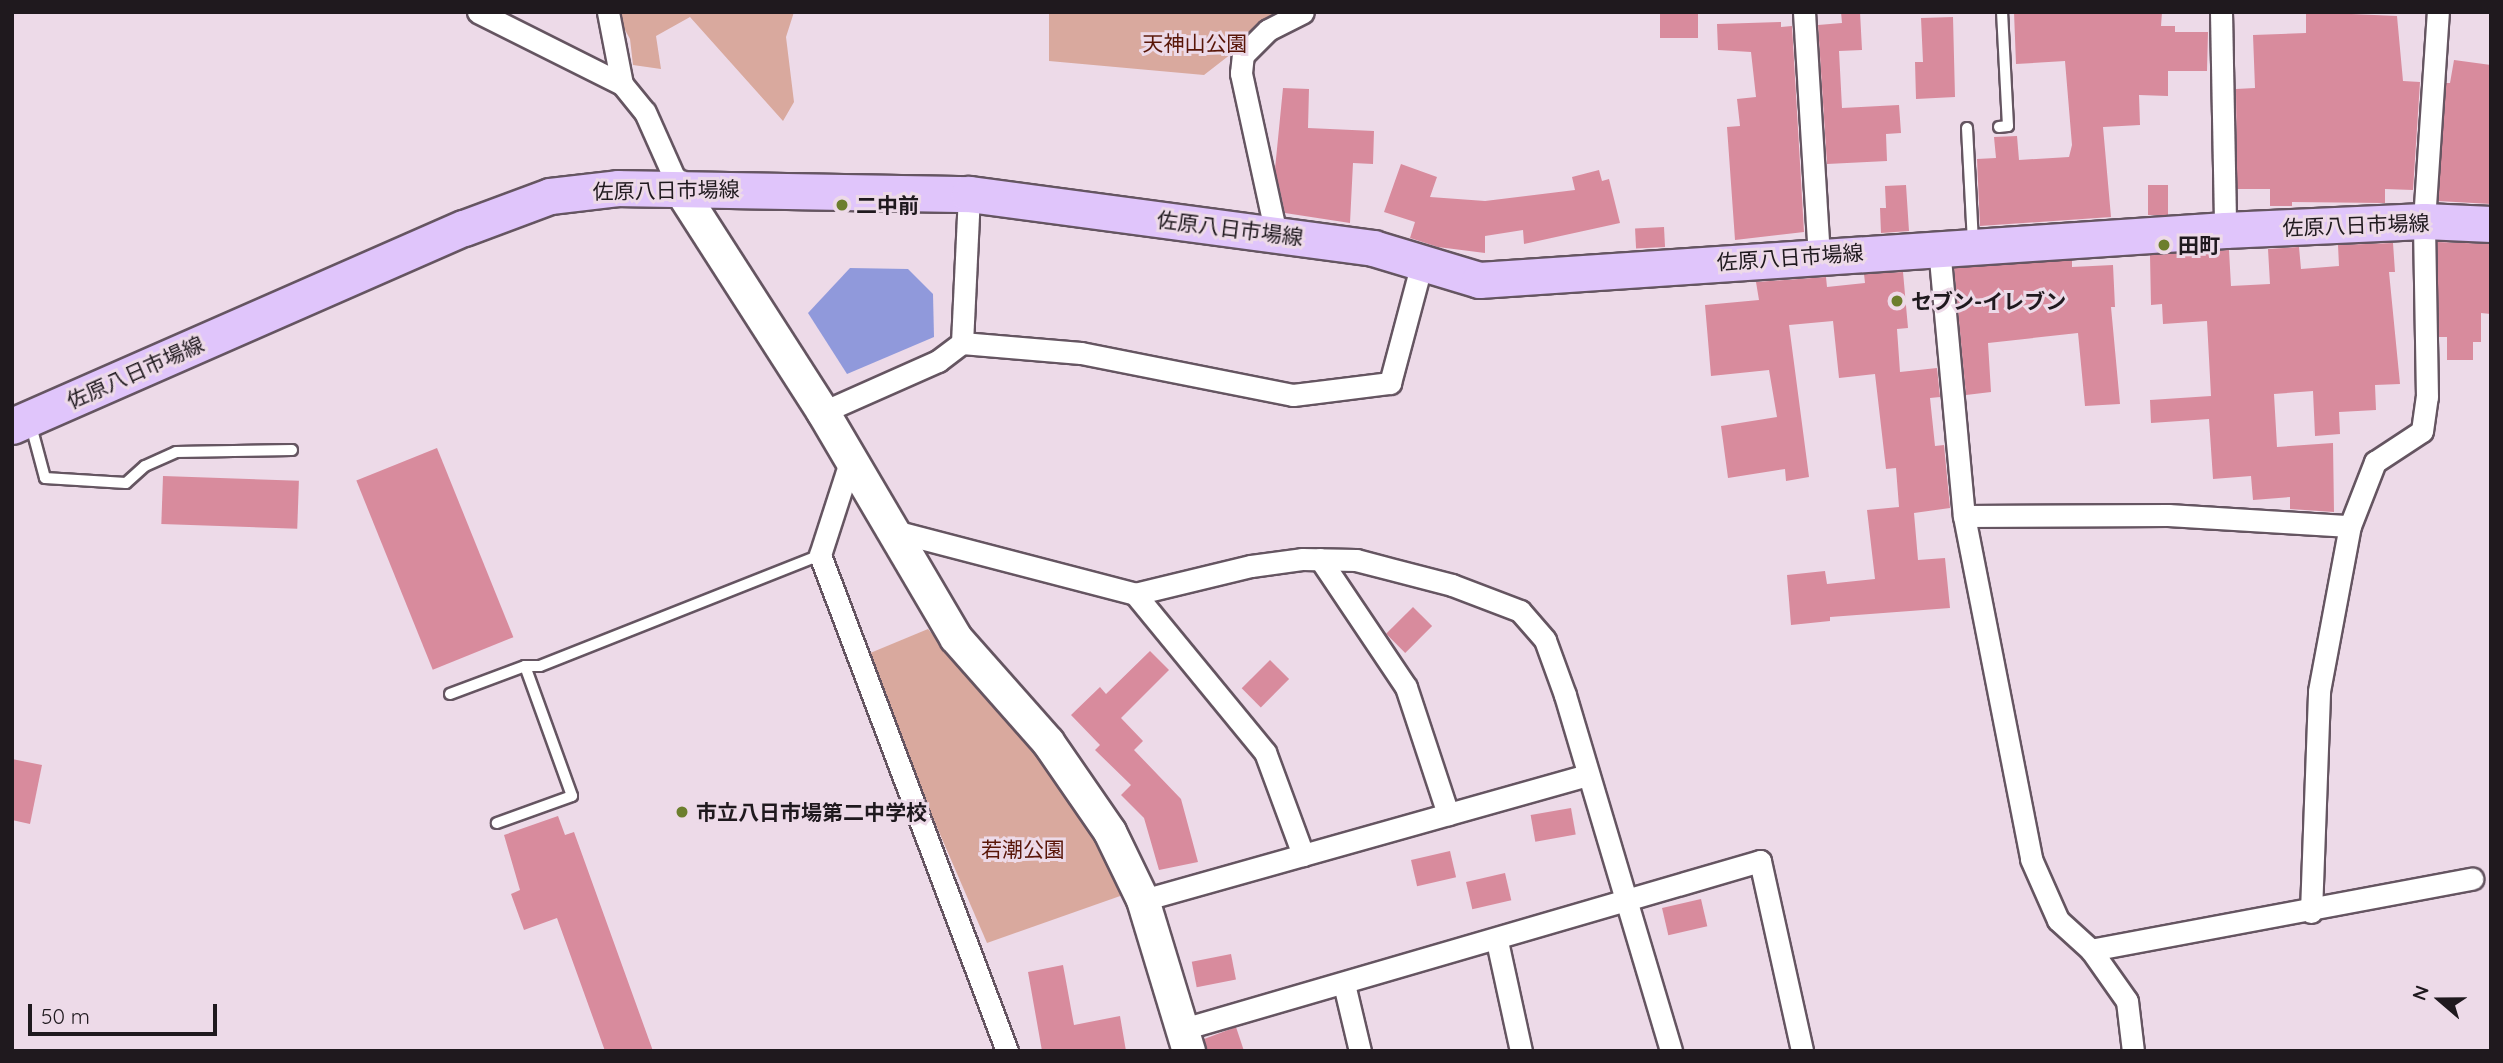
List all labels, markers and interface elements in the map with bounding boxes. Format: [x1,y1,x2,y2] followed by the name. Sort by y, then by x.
[1143,30,1247,56] park label: 天神山公園
[592,176,740,204] street label: 佐原八日市場線
[856,192,919,218] place label: 二中前
[834,197,850,213] marker: 二中前
[1156,207,1304,249] street label: 佐原八日市場線
[2282,210,2430,240] street label: 佐原八日市場線
[2178,232,2220,258] place label: 田町
[2156,237,2172,253] marker: 田町
[1716,239,1864,275] street label: 佐原八日市場線
[1911,288,2066,314] place label: セブン-イレブン
[1889,293,1905,309] marker: セブン-イレブン
[63,331,207,413] street label: 佐原八日市場線
[696,799,927,825] place label: 市立八日市場第二中学校
[674,804,690,820] marker: 市立八日市場第二中学校
[981,836,1065,862] park label: 若潮公園
[2405,965,2475,1035] north arrow
[2407,982,2434,1003] text: N
[32,990,220,1034] scale bar
[41,1003,90,1029] text: 50 m

